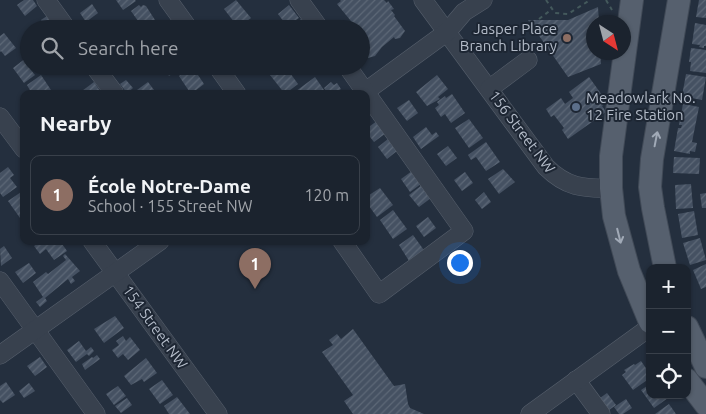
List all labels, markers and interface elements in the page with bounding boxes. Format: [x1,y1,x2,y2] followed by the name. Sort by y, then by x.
[586,15,631,60] north arrow
[20,20,370,75] search box
[460,20,557,54] place label: Jasper Place Branch Library
[561,32,573,44] marker: Jasper Place Branch Library
[38,34,66,62] icon: search
[78,37,178,59] text: Search here
[486,87,559,176] street label: 156 Street NW
[586,89,696,123] place label: Meadowlark No. 12 Fire Station
[570,101,582,113] marker: Meadowlark No. 12 Fire Station
[40,111,111,135] text: Nearby
[652,131,661,147] one-way arrow
[88,175,251,197] text: École Notre-Dame
[52,186,62,204] text: 1
[304,186,349,204] text: 120 m
[88,197,252,215] text: School · 155 Street NW
[615,227,624,243] one-way arrow
[239,248,271,289] pin: 1
[447,250,473,276] your location
[646,264,691,399] map controls
[646,264,691,309] button: +
[120,282,191,372] street label: 154 Street NW
[646,309,691,354] button: −
[646,354,691,399] button: locate

